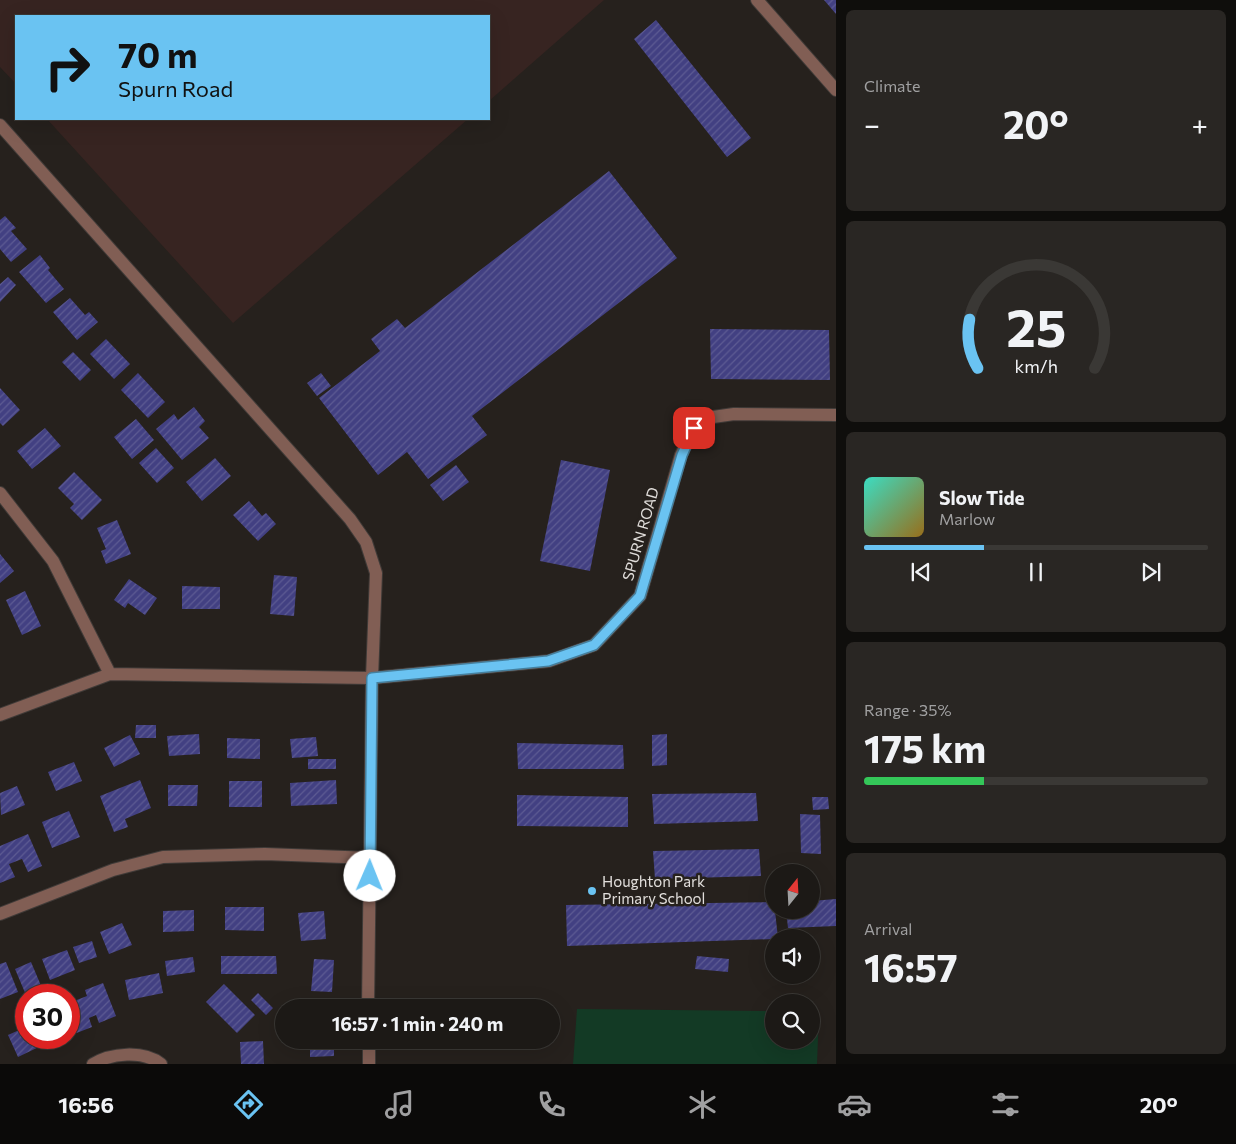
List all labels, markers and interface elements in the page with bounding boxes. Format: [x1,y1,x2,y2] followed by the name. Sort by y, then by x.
[118,32,198,75] text: 70 m
[35,35,100,100] icon: right
[118,75,233,102] text: Spurn Road
[864,76,920,95] text: Climate
[1003,100,1069,147] text: 20°
[864,107,880,141] text: −
[1192,107,1208,141] text: +
[1006,294,1066,358] text: 25
[1014,355,1058,377] text: km/h
[673,407,715,449] pin
[680,414,708,442] icon: arrive
[618,485,662,583] street label: SPURN ROAD
[939,486,1025,509] text: Slow Tide
[939,509,995,528] text: Marlow
[907,558,935,586] icon: previous
[1022,558,1050,586] icon: pause
[1137,558,1165,586] icon: next
[864,700,951,719] text: Range · 35%
[864,724,986,771] text: 175 km
[343,849,395,901] position arrow
[765,864,820,919] north arrow
[765,864,820,1049] map controls
[602,872,705,907] place label: Houghton Park Primary School
[586,885,598,897] marker: Houghton Park Primary School
[864,919,912,938] text: Arrival
[765,929,820,984] button: sound
[864,943,958,990] text: 16:57
[15,984,80,1049] speed limit sign: 30
[765,994,820,1049] button: search
[332,1012,503,1035] text: 16:57 · 1 min · 240 m
[231,1087,266,1122] icon: directions
[382,1087,417,1122] icon: music
[534,1087,569,1122] icon: phone
[685,1087,720,1122] icon: climate
[837,1087,872,1122] icon: car
[988,1087,1023,1122] icon: filters
[58,1091,114,1118] text: 16:56
[1140,1091,1178,1118] text: 20°

